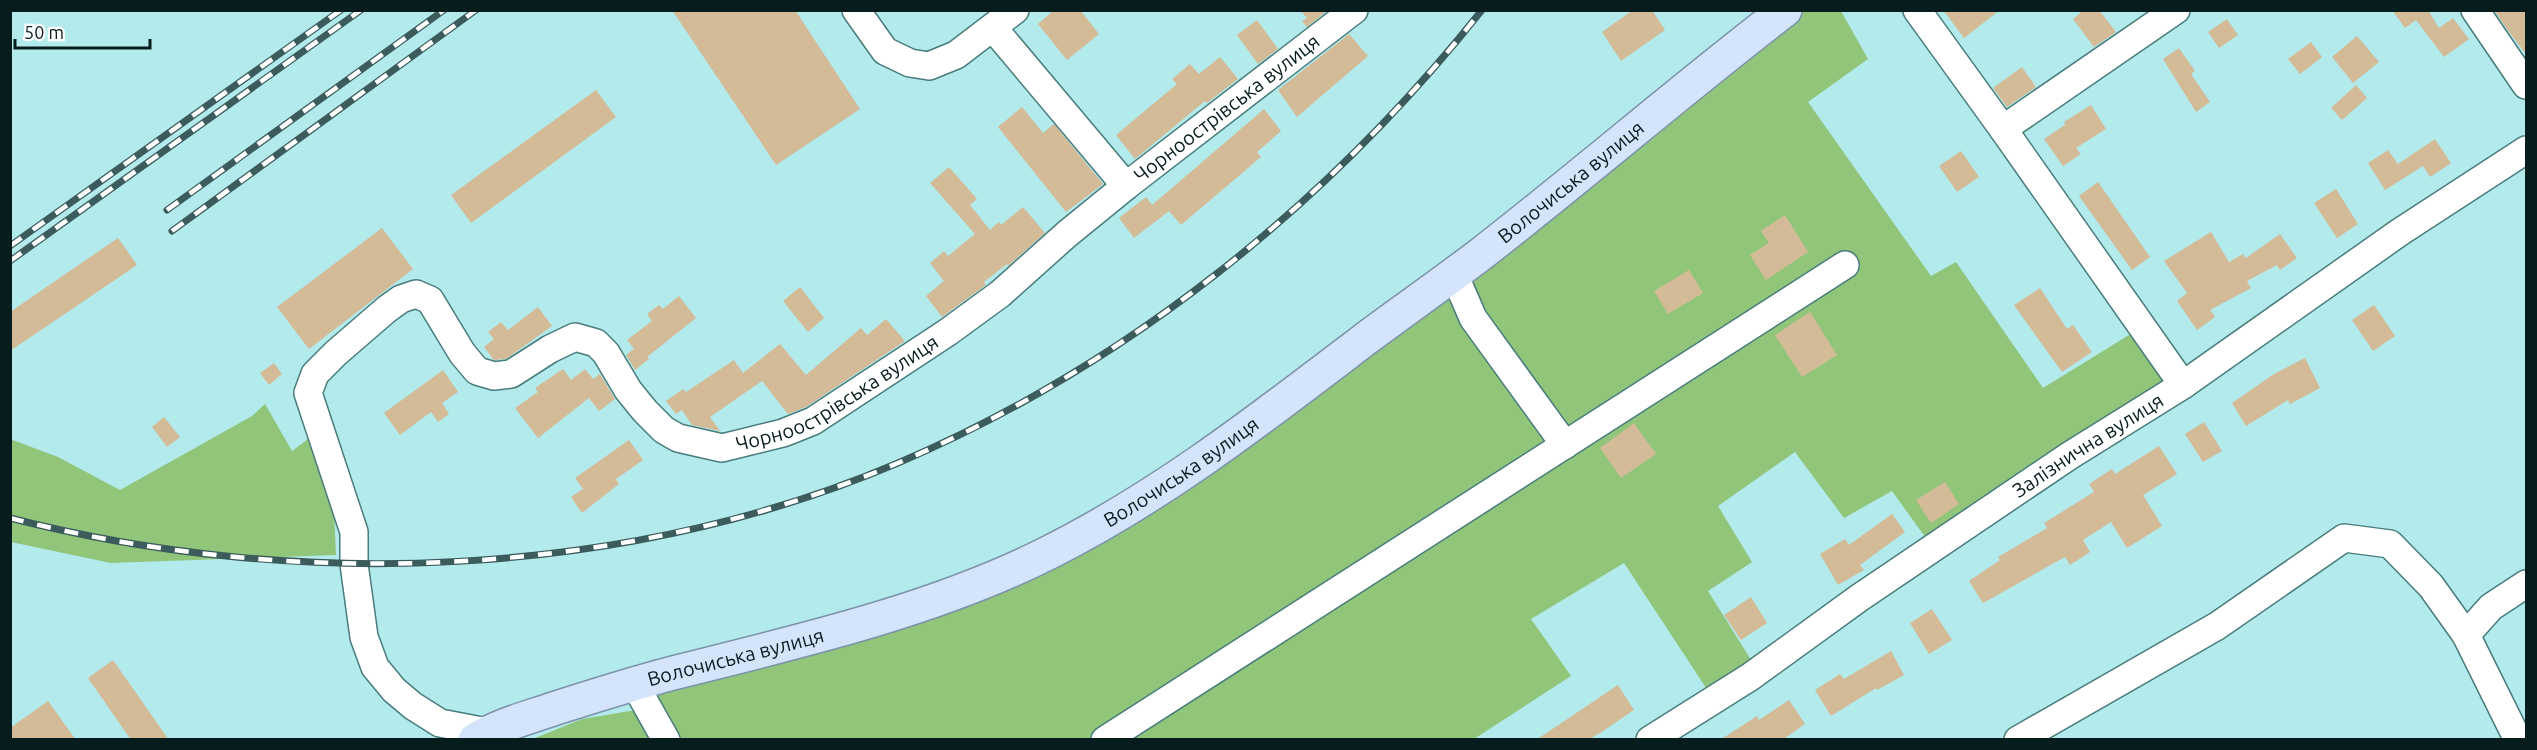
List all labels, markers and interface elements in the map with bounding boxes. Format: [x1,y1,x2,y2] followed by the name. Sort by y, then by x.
[15,12,150,50] scale bar
[24,22,64,42] text: 50 m
[1129,29,1324,187] street label: Чорноострівська вулиця
[1493,116,1648,248] street label: Волочиська вулиця
[733,330,942,455] street label: Чорноострівська вулиця
[2008,388,2167,502] street label: Залізнична вулиця
[1099,412,1263,531] street label: Волочиська вулиця
[645,623,826,690] street label: Волочиська вулиця

